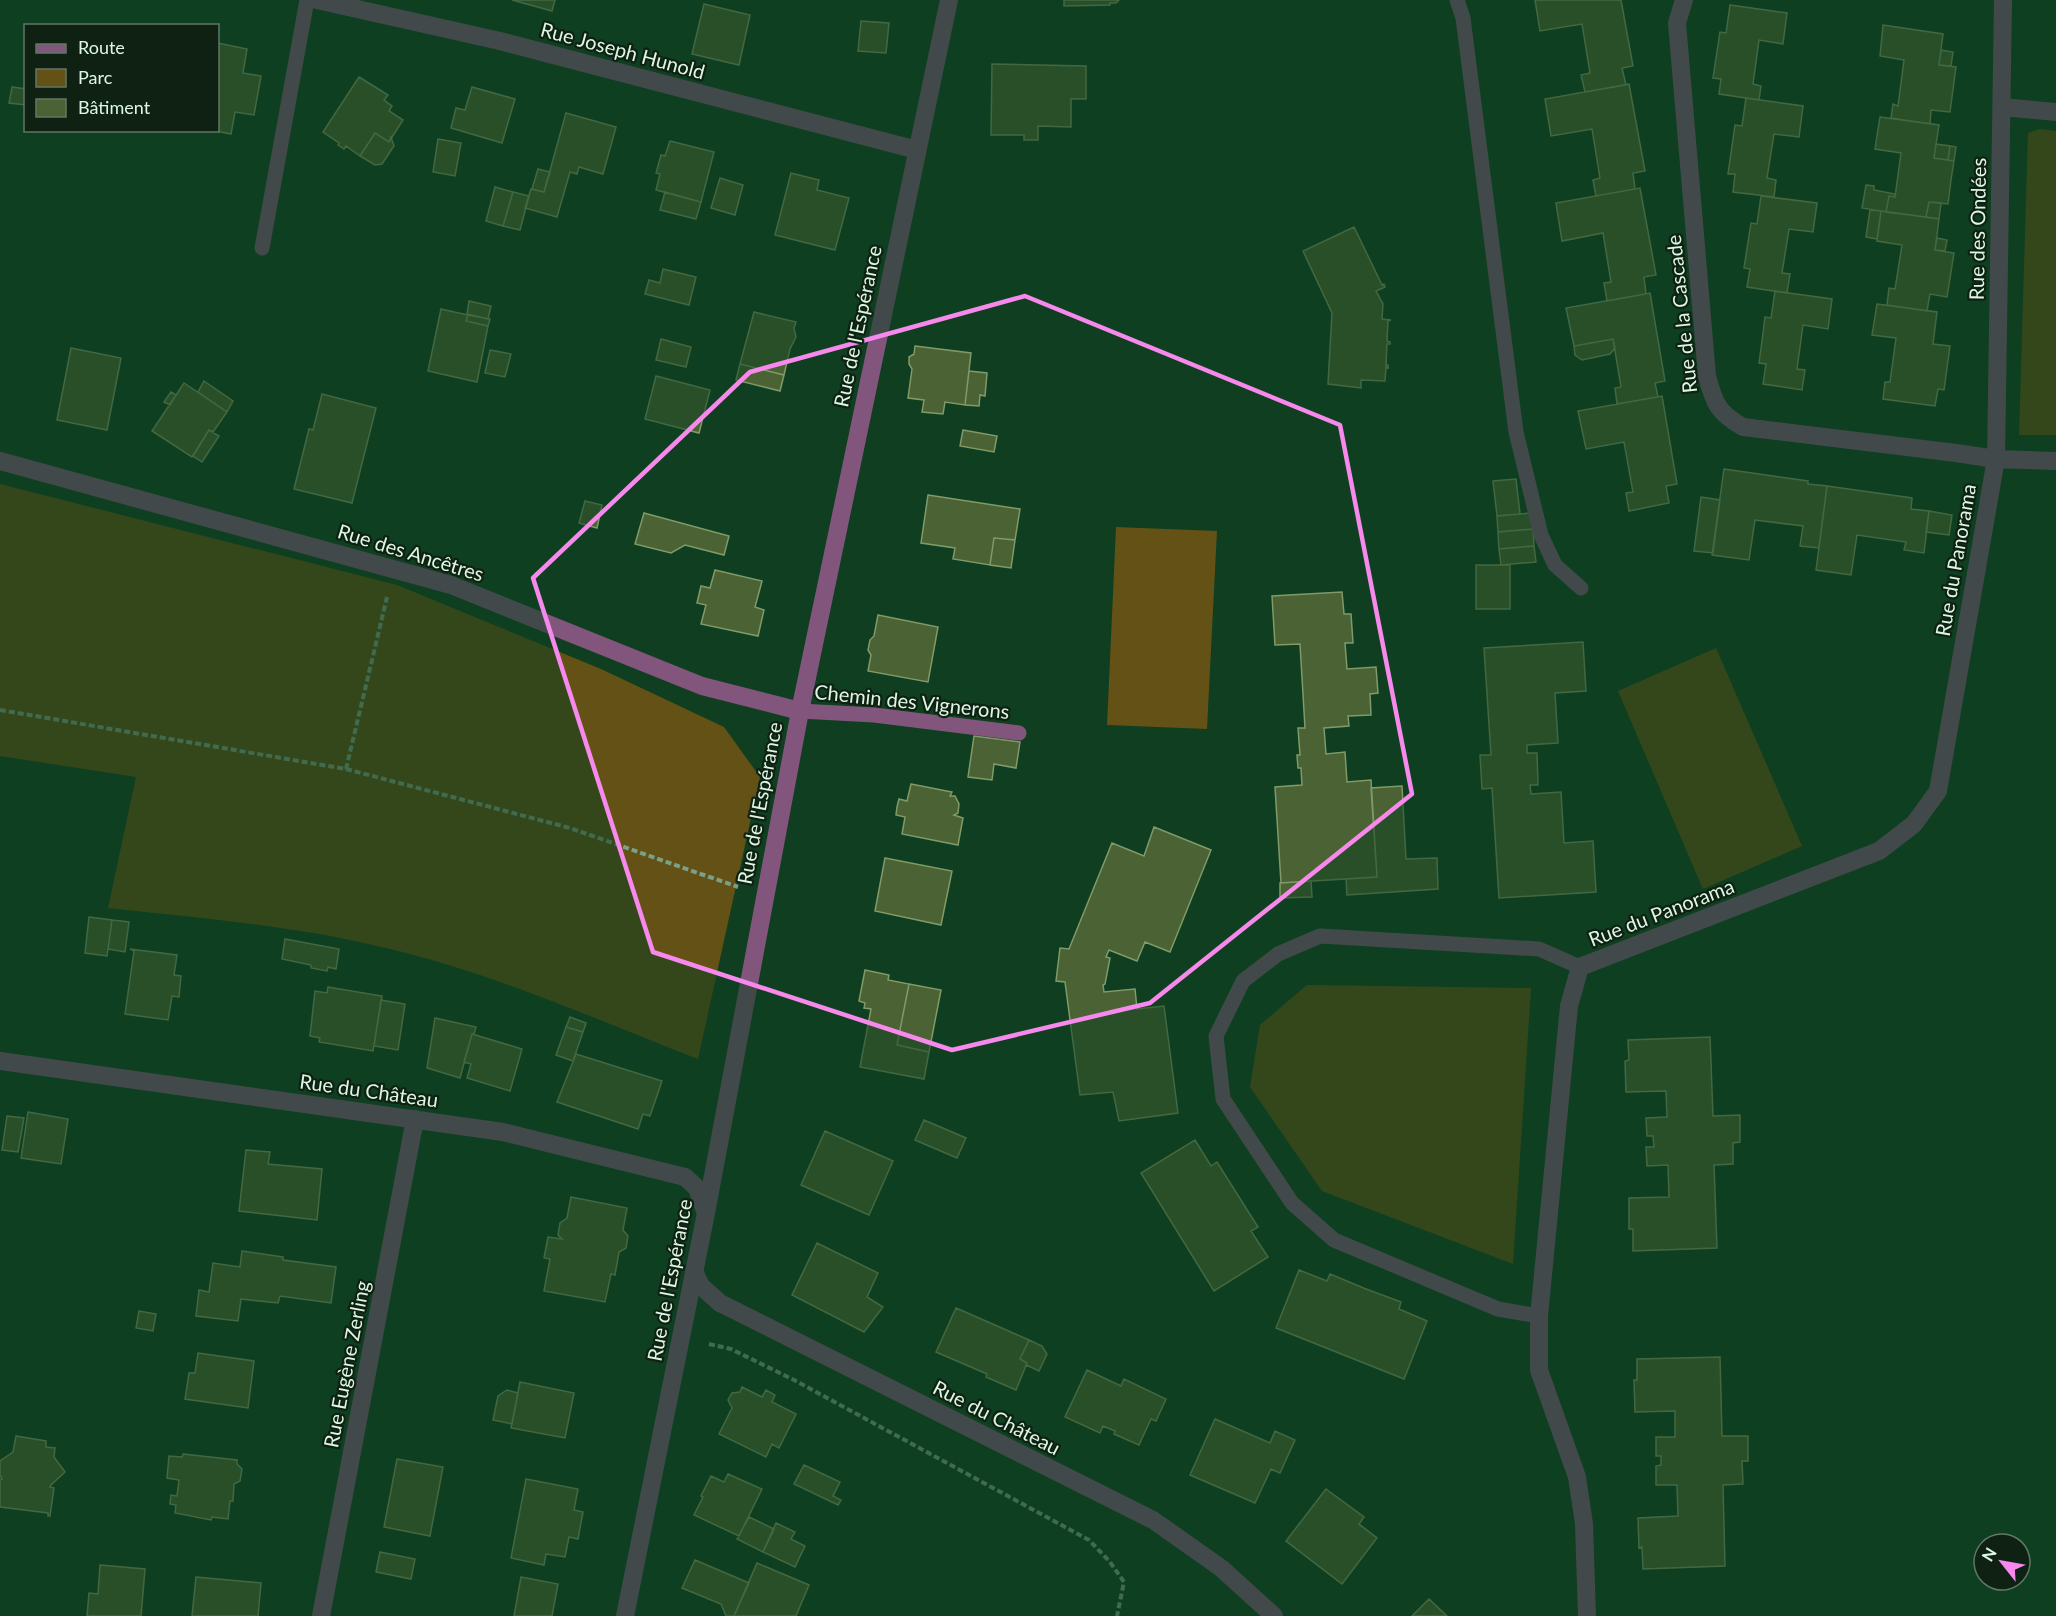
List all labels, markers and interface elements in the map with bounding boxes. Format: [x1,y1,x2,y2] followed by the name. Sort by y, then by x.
[538,17,708,83] street label: Rue Joseph Hunold
[24,24,219,132] legend
[78,36,125,58] text: Route
[78,66,113,88] text: Parc
[78,96,151,118] text: Bâtiment
[1964,158,1990,300] street label: Rue des Ondées
[1661,234,1701,394] street label: Rue de la Cascade
[828,243,886,409] street label: Rue de l'Espérance
[1930,482,1980,638] street label: Rue du Panorama
[335,518,487,586] street label: Rue des Ancêtres
[813,679,1011,723] street label: Chemin des Vignerons
[732,720,786,886] street label: Rue de l'Espérance
[1585,873,1737,951] street label: Rue du Panorama
[298,1068,440,1112] street label: Rue du Château
[642,1197,696,1363] street label: Rue de l'Espérance
[318,1279,374,1449] street label: Rue Eugène Zerling
[929,1375,1065,1459] street label: Rue du Château
[1972,1532,2032,1592] north arrow
[1977,1544,2000,1564] text: N

